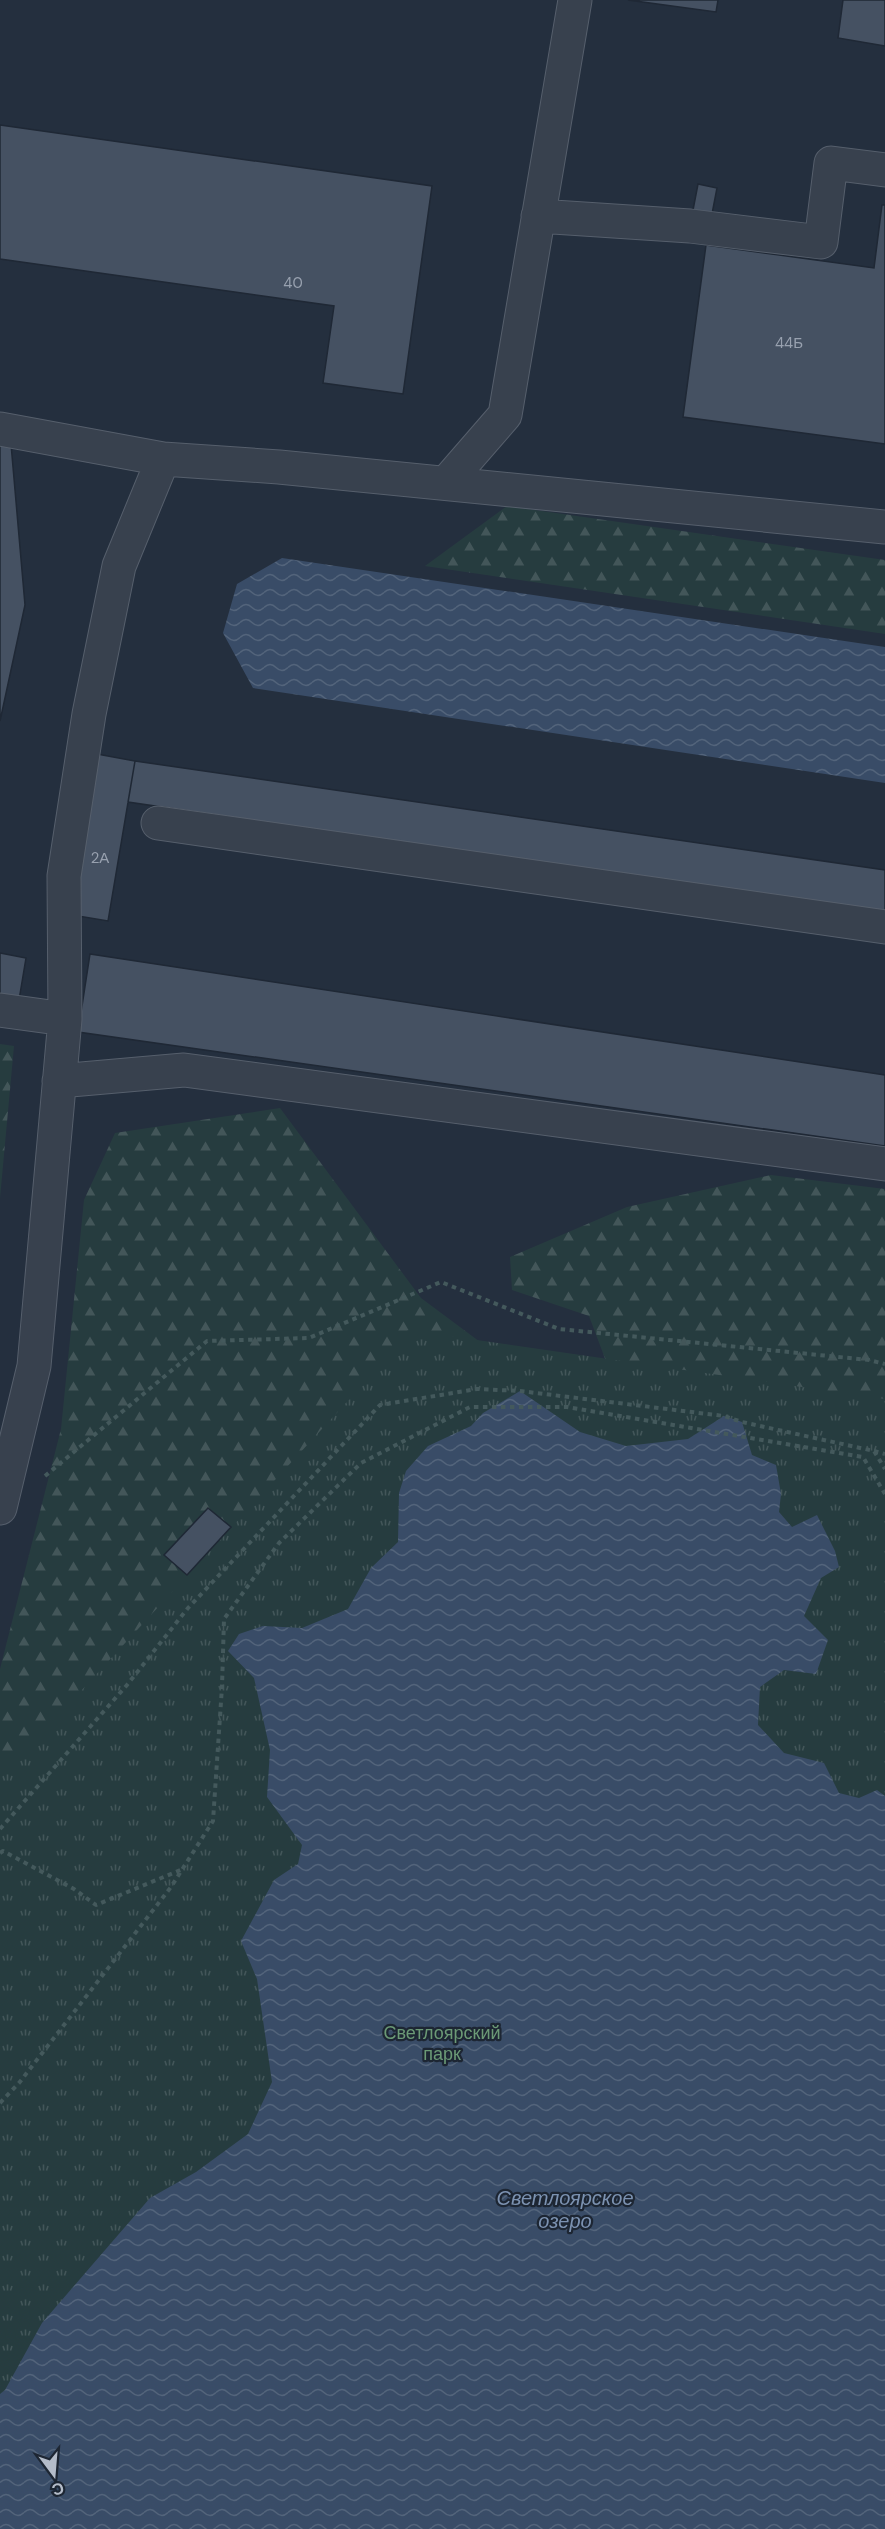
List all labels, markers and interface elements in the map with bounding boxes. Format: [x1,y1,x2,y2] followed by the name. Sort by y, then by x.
[283,273,303,293] house number: 40
[775,333,803,353] house number: 44Б
[91,848,109,868] house number: 2А
[383,2021,501,2066] park label: Светлоярский парк
[496,2185,634,2234] water label: Светлоярское озеро
[24,2445,84,2505] north arrow
[49,2477,66,2501] text: С

